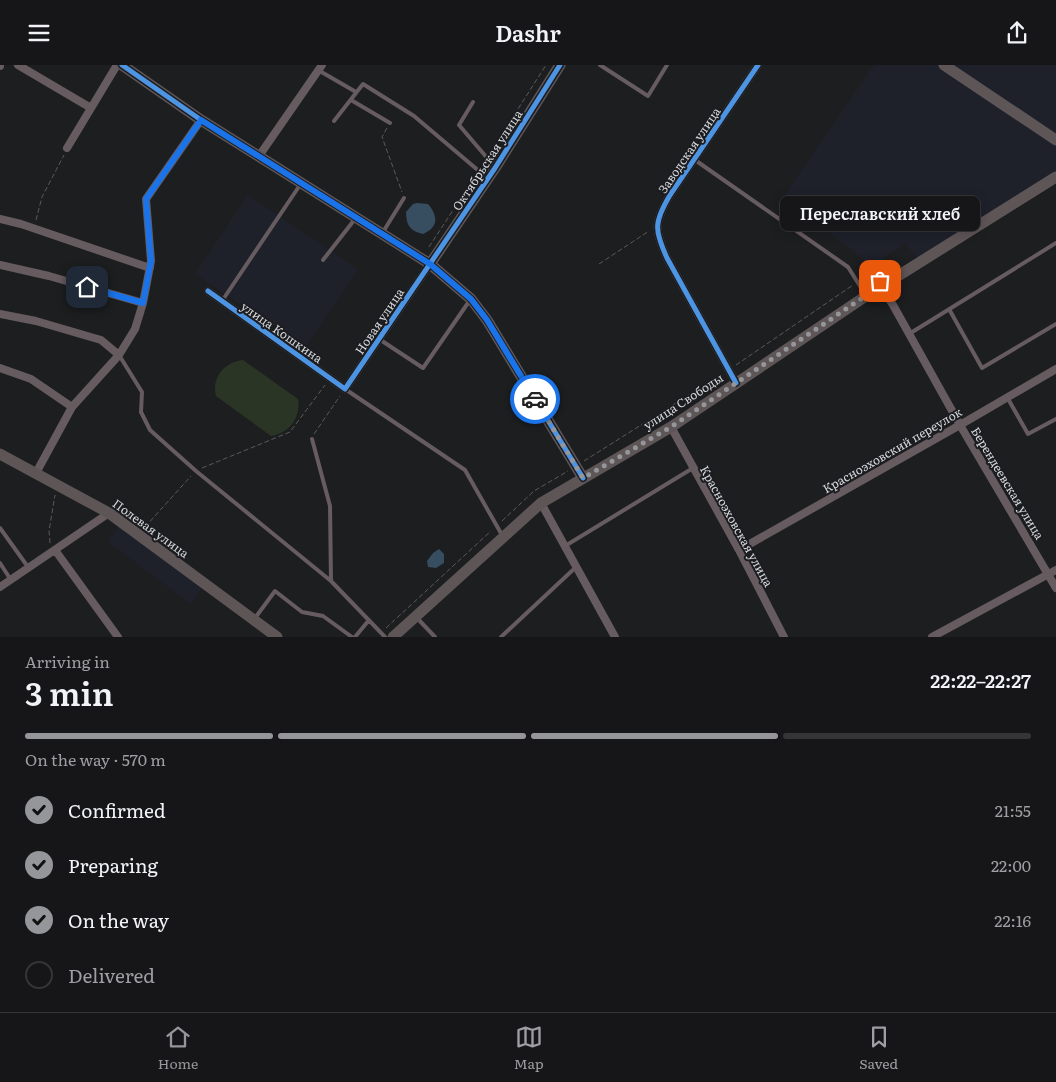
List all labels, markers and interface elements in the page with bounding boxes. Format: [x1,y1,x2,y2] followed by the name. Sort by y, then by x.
[495,16,561,49] text: Dashr
[25,19,53,47] icon: menu
[1003,19,1031,47] icon: share
[653,103,725,197] street label: Заводская улица
[448,106,527,214] street label: Октябрьская улица
[780,196,980,231] callout: Переславский хлеб
[800,201,960,225] text: Переславский хлеб
[859,260,901,302] pin
[66,266,108,308] pin
[866,267,894,295] icon: bag
[73,273,101,301] icon: home
[350,284,408,358] street label: Новая улица
[237,297,327,367] street label: улица Кошкина
[639,368,727,434] street label: улица Свободы
[510,374,560,424] courier
[521,385,549,413] icon: car
[819,403,965,497] street label: Красноэховский переулок
[967,423,1049,543] street label: Берендеевская улица
[696,462,778,590] street label: Красноэховская улица
[109,494,193,562] street label: Полевая улица
[25,649,110,673] text: Arriving in
[930,666,1031,694] text: 22:22–22:27
[25,668,114,716] text: 3 min
[25,747,166,771] text: On the way · 570 m
[25,796,53,824] icon: check
[68,796,166,824] text: Confirmed
[995,798,1031,822] text: 21:55
[25,851,53,879] icon: check
[68,851,158,879] text: Preparing
[991,853,1031,877] text: 22:00
[25,906,53,934] icon: check
[68,906,169,934] text: On the way
[994,908,1031,932] text: 22:16
[68,961,155,989] text: Delivered
[158,1023,198,1073] tab: Home
[514,1023,544,1073] tab: Map
[859,1023,898,1073] tab: Saved

